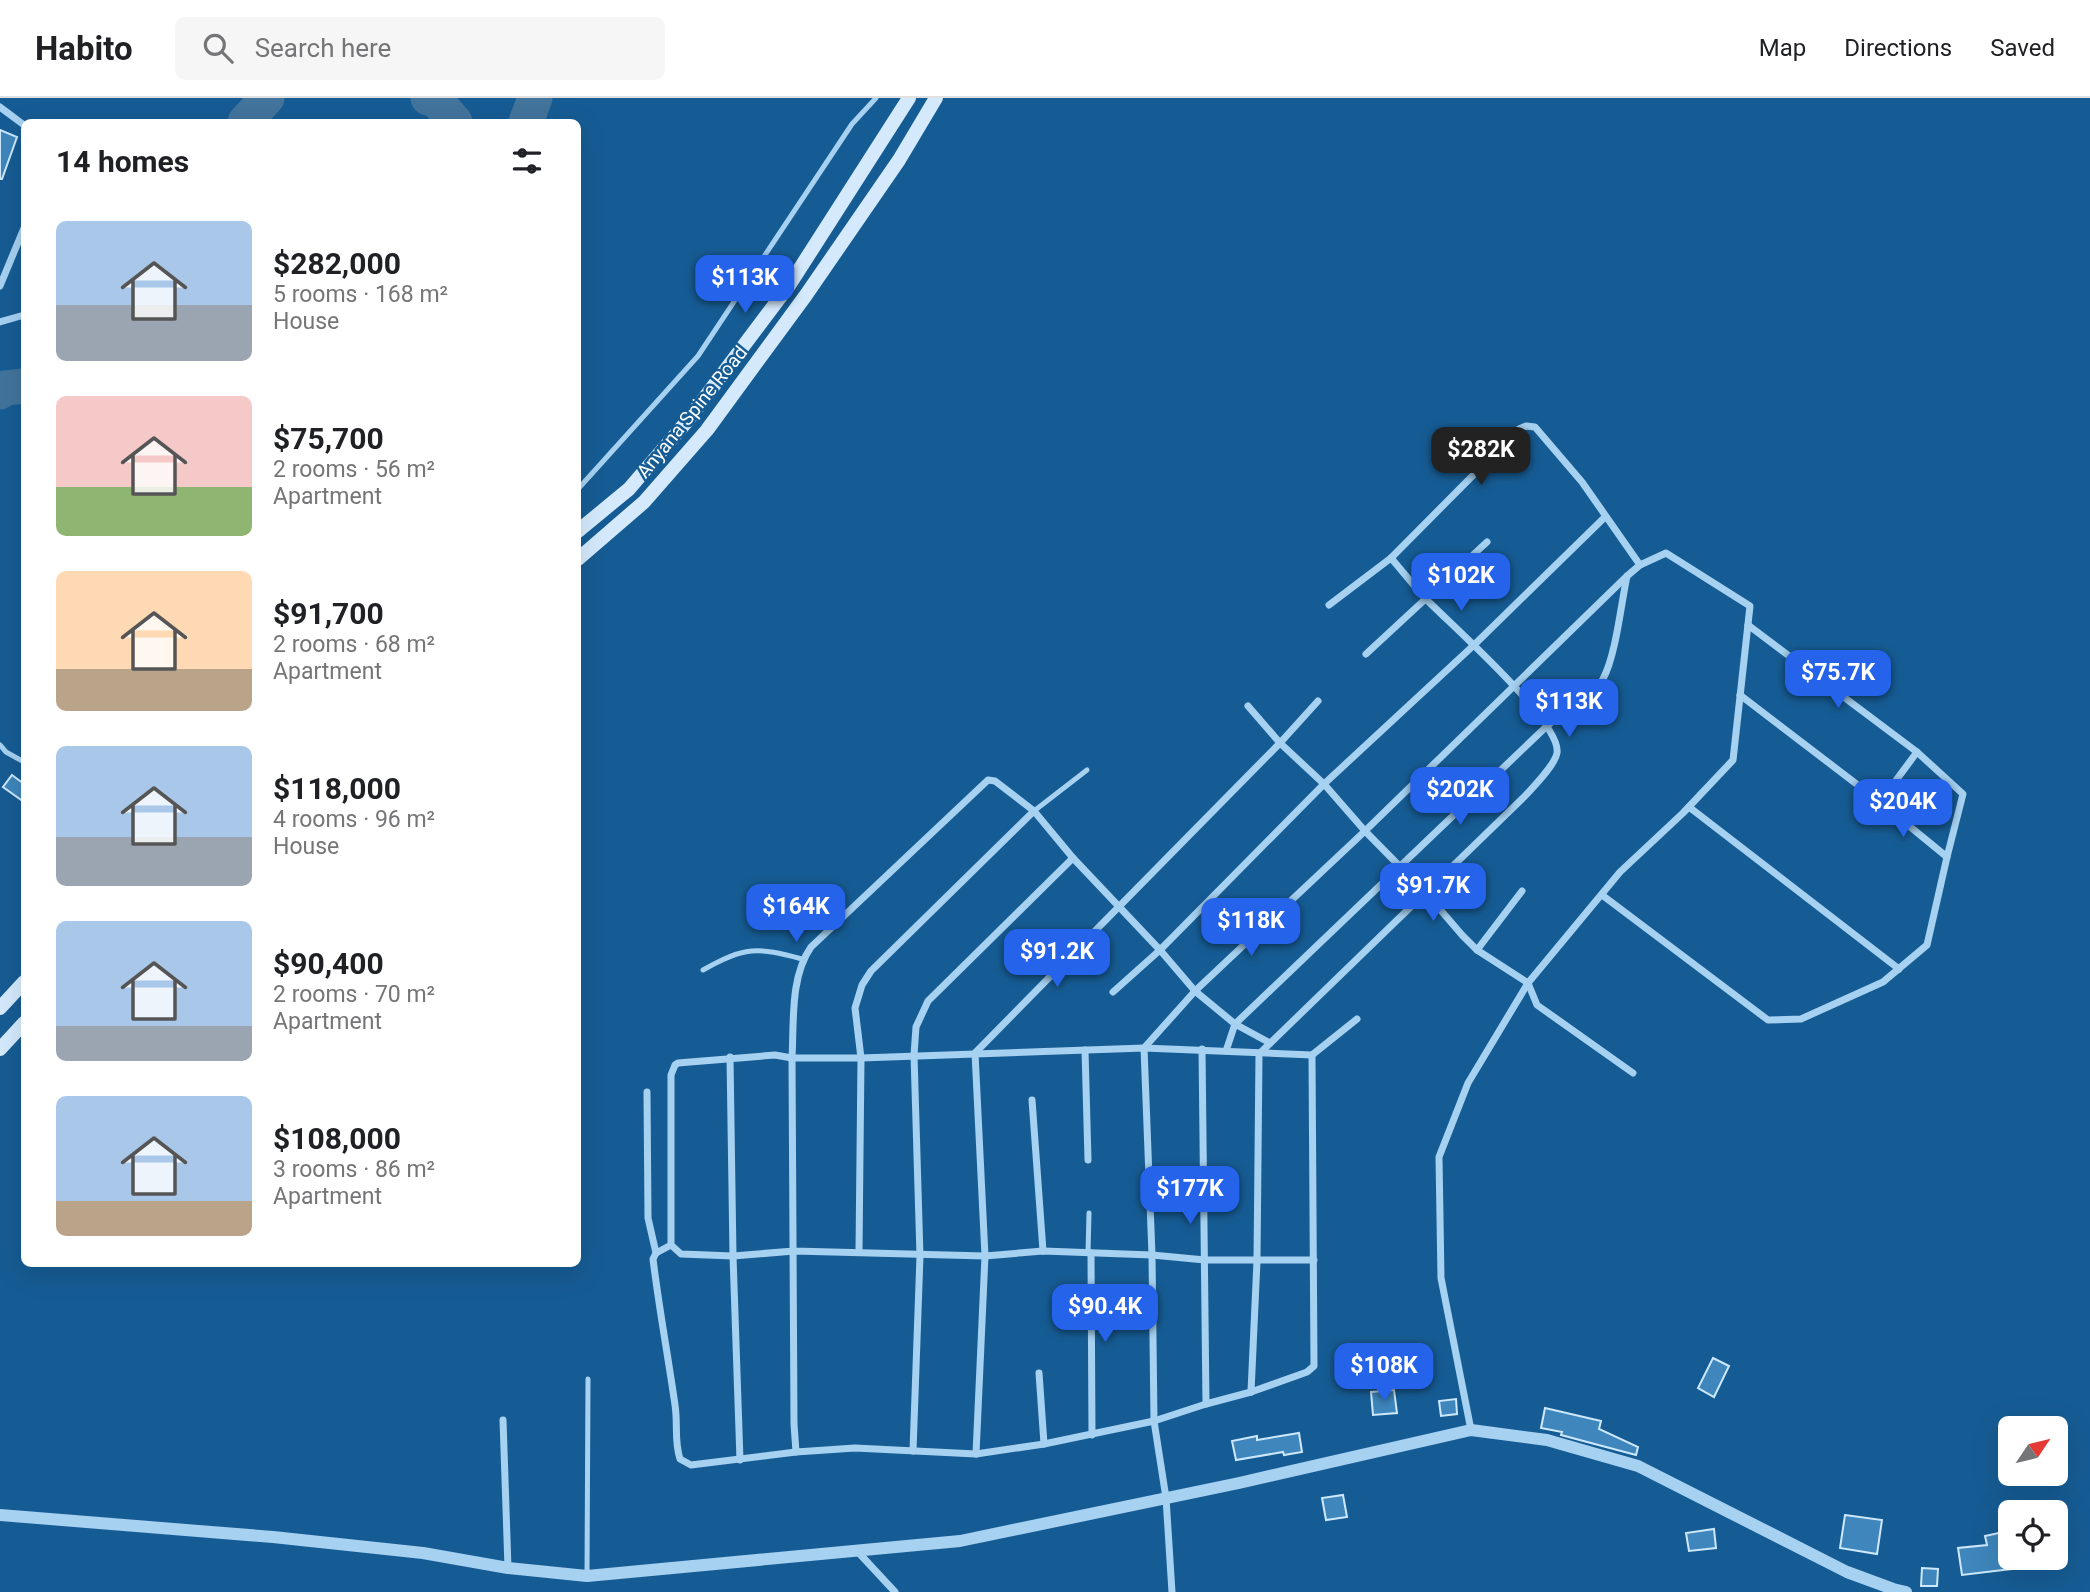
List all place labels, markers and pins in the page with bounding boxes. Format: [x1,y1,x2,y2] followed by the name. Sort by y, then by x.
[696,256,794,315] pin: $113K
[1432,428,1530,487] pin: $282K
[1412,554,1510,613] pin: $102K
[1781,650,1895,710] pin: $75.7K
[1520,680,1618,739] pin: $113K
[1411,768,1509,827] pin: $202K
[1854,780,1952,839] pin: $204K
[1376,864,1490,923] pin: $91.7K
[747,884,845,944] pin: $164K
[1202,898,1300,958] pin: $118K
[1000,930,1114,989] pin: $91.2K
[1141,1166,1239,1226] pin: $177K
[1048,1284,1162,1344] pin: $90.4K
[1335,1344,1433,1403] pin: $108K

